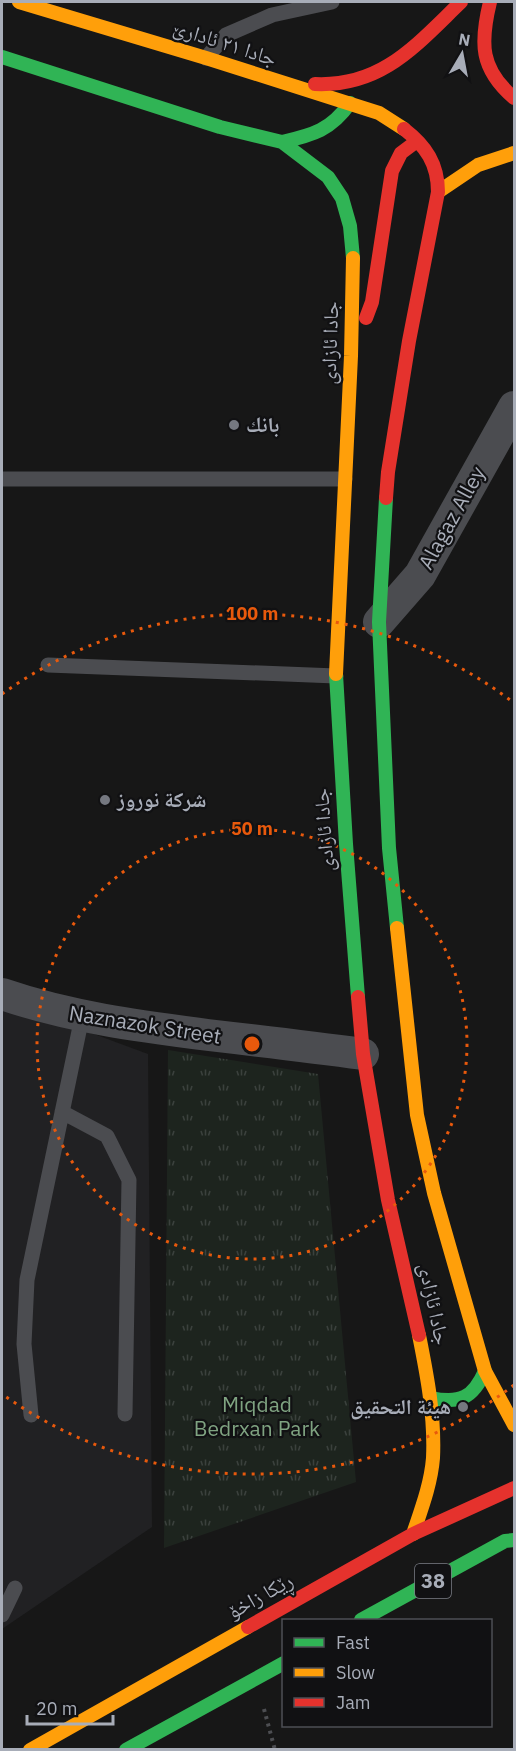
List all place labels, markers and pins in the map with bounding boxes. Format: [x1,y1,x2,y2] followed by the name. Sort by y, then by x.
[246,410,279,438] place label: بانك
[227,418,241,432] marker: بانك
[116,785,206,813] place label: شركة نوروز
[98,793,112,807] marker: شركة نوروز
[242,1034,262,1054] centre of rings
[350,1392,451,1420] place label: هيئة التحقيق
[456,1400,470,1414] marker: هيئة التحقيق

